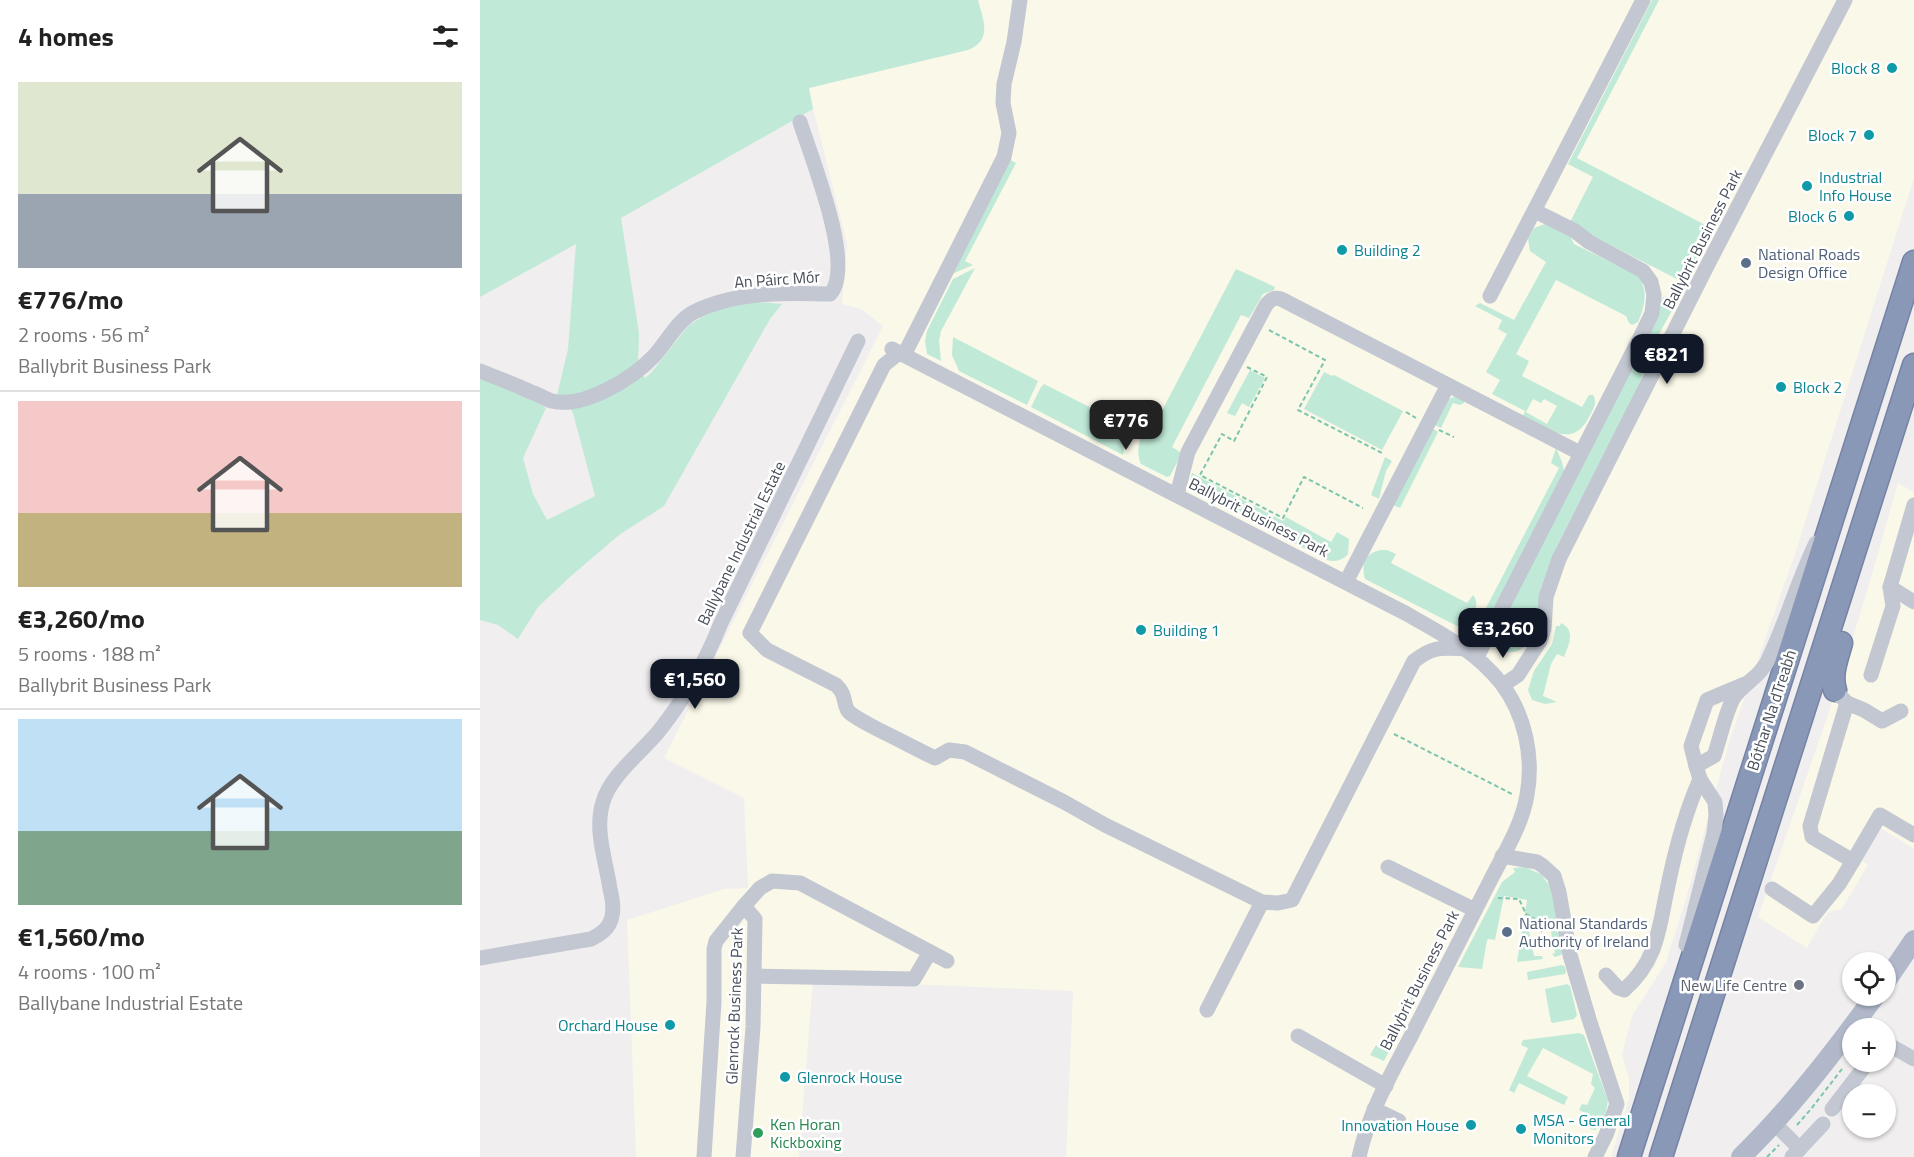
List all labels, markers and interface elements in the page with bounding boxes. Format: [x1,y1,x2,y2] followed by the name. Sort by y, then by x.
[18,17,114,56] text: 4 homes
[429,20,462,53] icon: filters
[1831,56,1880,80] place label: Block 8
[1885,61,1899,75] marker: Block 8
[186,121,294,229] icon: home
[1808,123,1857,147] place label: Block 7
[1862,128,1876,142] marker: Block 7
[1656,164,1748,313] street label: Ballybrit Business Park
[1819,165,1892,207] place label: Industrial Info House
[1800,179,1814,193] marker: Industrial Info House
[1788,204,1837,228] place label: Block 6
[1842,209,1856,223] marker: Block 6
[1354,238,1421,262] place label: Building 2
[1758,242,1860,284] place label: National Roads Design Office
[1335,243,1349,257] marker: Building 2
[1739,256,1753,270] marker: National Roads Design Office
[733,264,821,294] street label: An Páirc Mór
[18,280,123,319] text: €776/mo
[18,319,150,350] text: 2 rooms · 56 m²
[1631,334,1703,385] pin: €821
[1645,338,1689,369] text: €821
[18,350,211,381] text: Ballybrit Business Park
[1793,375,1842,399] place label: Block 2
[1774,380,1788,394] marker: Block 2
[1090,400,1162,451] pin: €776
[1104,404,1148,435] text: €776
[186,440,294,548] icon: home
[691,457,791,629] street label: Ballybane Industrial Estate
[1185,471,1334,563] street label: Ballybrit Business Park
[18,599,145,638] text: €3,260/mo
[1454,608,1552,659] pin: €3,260
[1472,612,1534,643] text: €3,260
[1153,618,1220,642] place label: Building 1
[1134,623,1148,637] marker: Building 1
[18,638,161,669] text: 5 rooms · 188 m²
[1740,646,1802,774] street label: Bóthar Na dTreabh
[646,659,744,710] pin: €1,560
[664,663,726,694] text: €1,560
[18,669,211,700] text: Ballybrit Business Park
[186,758,294,866] icon: home
[1373,905,1465,1054] street label: Ballybrit Business Park
[1519,911,1649,953] place label: National Standards Authority of Ireland
[18,917,145,956] text: €1,560/mo
[1500,925,1514,939] marker: National Standards Authority of Ireland
[719,927,749,1085] street label: Glenrock Business Park
[1842,952,1896,1138] map controls
[1842,952,1896,1006] button: locate
[18,956,161,987] text: 4 rooms · 100 m²
[1680,973,1787,997] place label: New Life Centre
[1792,978,1806,992] marker: New Life Centre
[18,987,243,1018] text: Ballybane Industrial Estate
[558,1013,658,1037] place label: Orchard House
[663,1018,677,1032] marker: Orchard House
[1842,1018,1896,1072] button: +
[797,1065,902,1089] place label: Glenrock House
[778,1070,792,1084] marker: Glenrock House
[1842,1084,1896,1138] button: −
[1533,1108,1630,1150] place label: MSA - General Monitors
[770,1112,841,1154] place label: Ken Horan Kickboxing
[1341,1113,1459,1137] place label: Innovation House
[1464,1118,1478,1132] marker: Innovation House
[1514,1122,1528,1136] marker: MSA - General Monitors
[751,1126,765,1140] marker: Ken Horan Kickboxing

